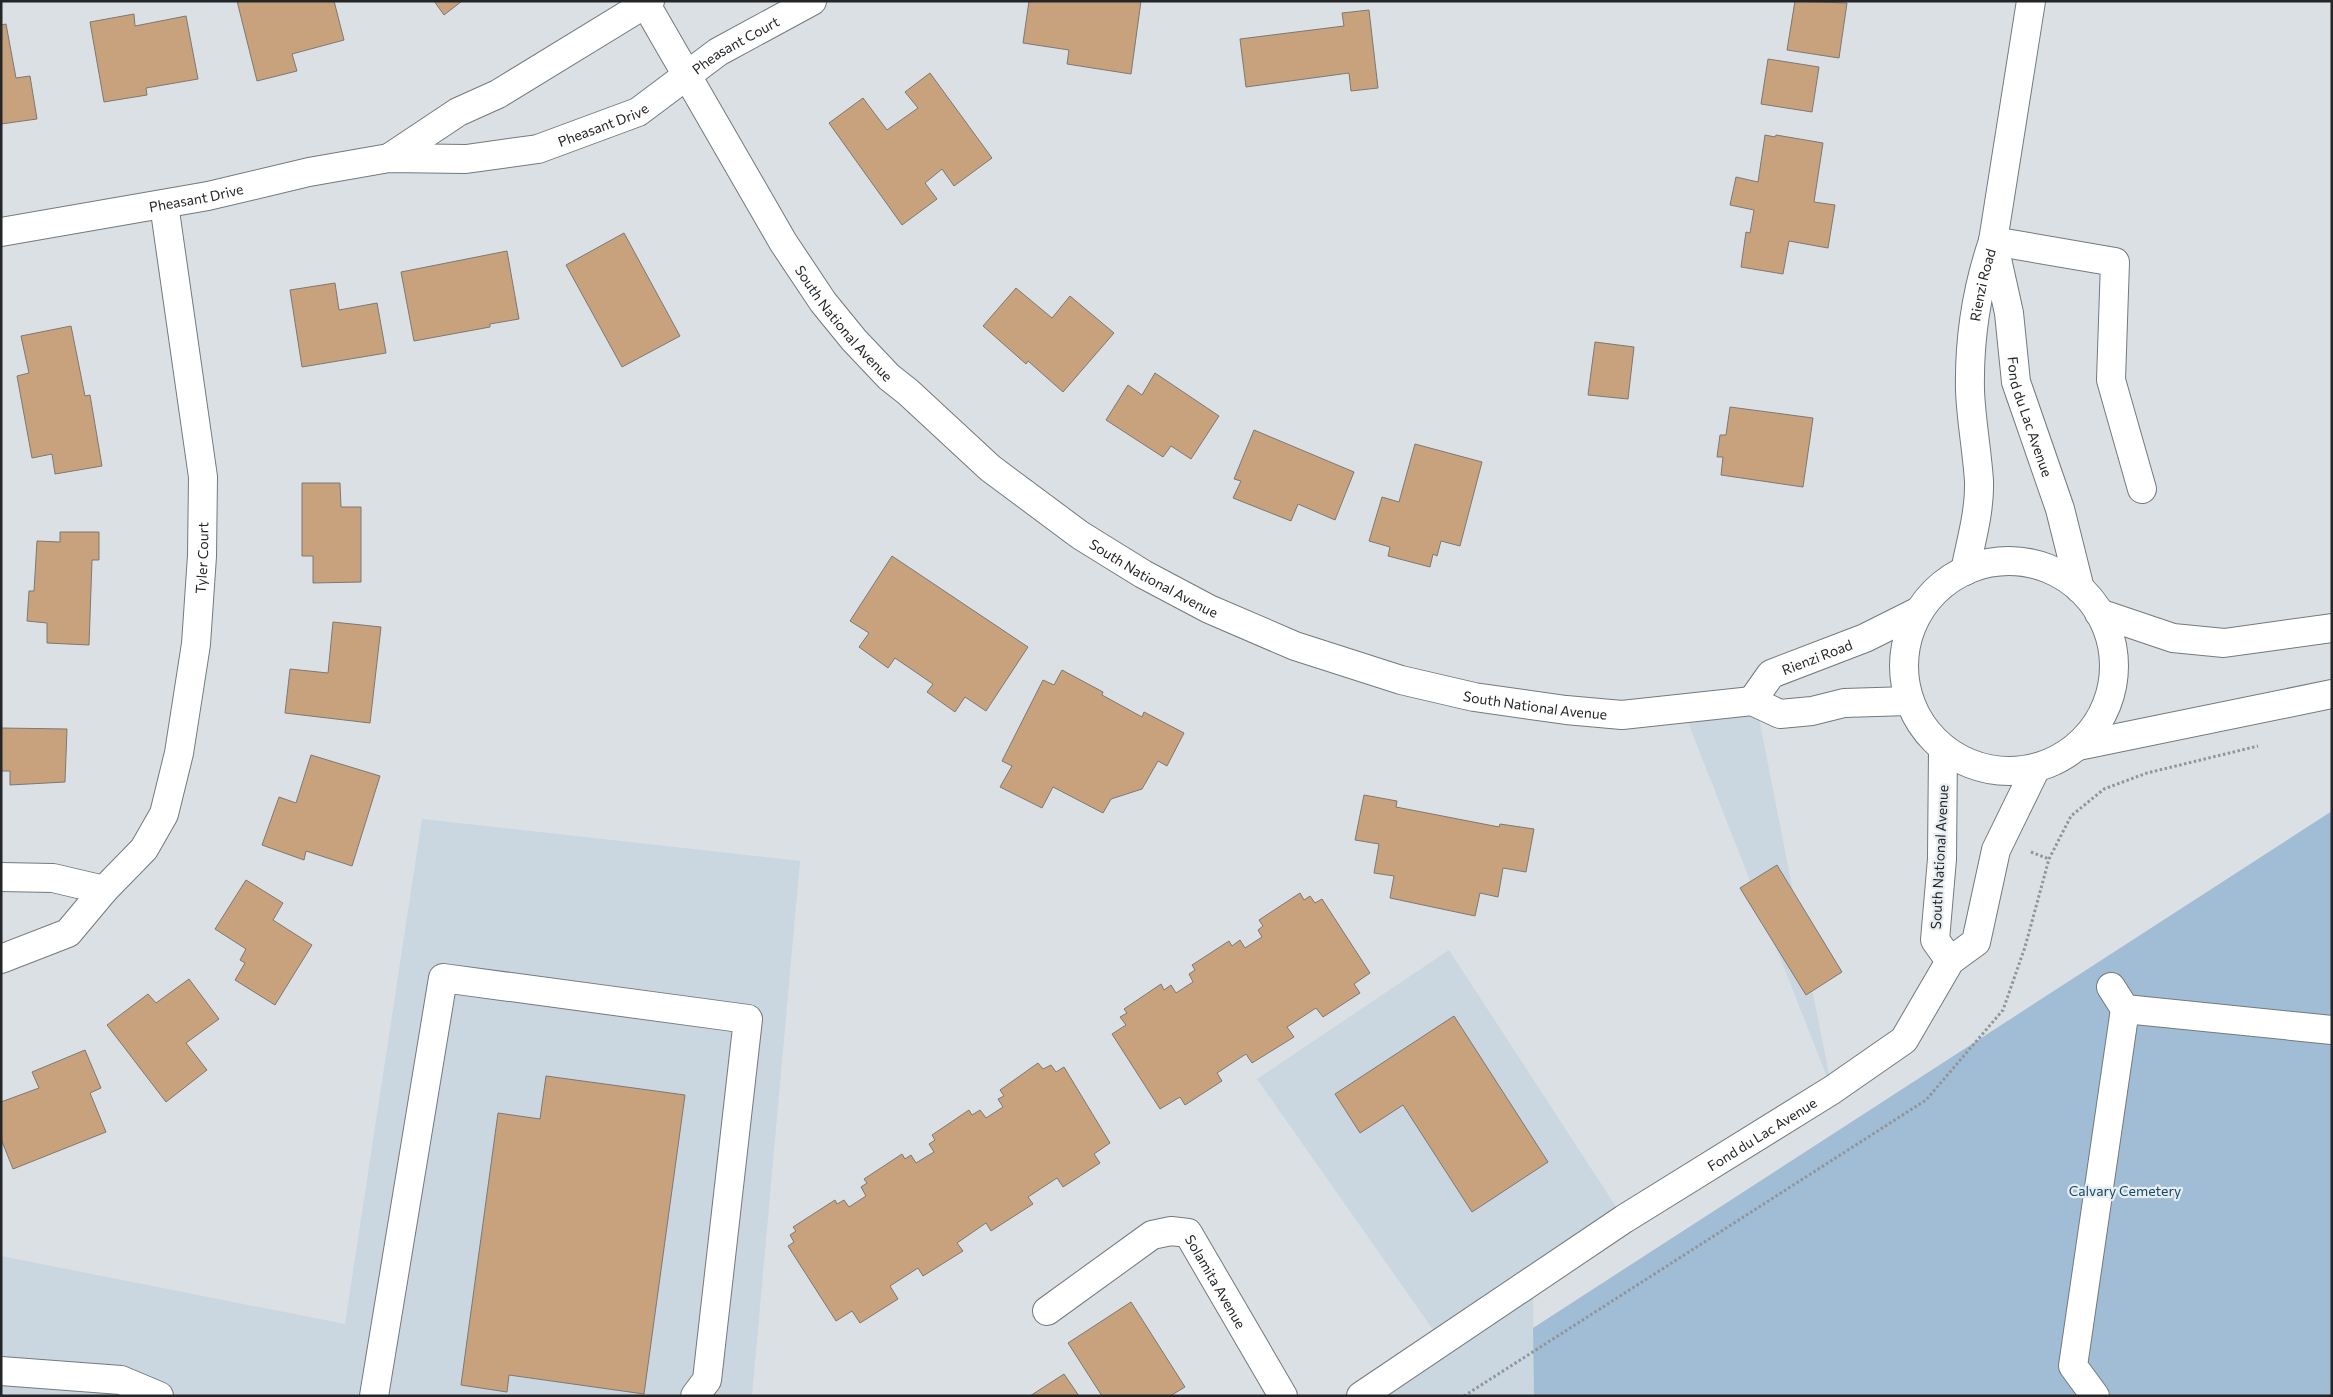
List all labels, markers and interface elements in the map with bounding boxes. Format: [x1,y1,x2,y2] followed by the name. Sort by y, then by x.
[688,12,782,77] street label: Pheasant Court
[555,99,651,150] street label: Pheasant Drive
[148,179,245,215] street label: Pheasant Drive
[1966,246,1999,322] street label: Rienzi Road
[792,262,897,384] street label: South National Avenue
[2005,356,2057,479] street label: Fond du Lac Avenue
[191,522,211,594] street label: Tyler Court
[1087,535,1221,620] street label: South National Avenue
[1779,635,1855,678] street label: Rienzi Road
[1462,686,1608,722] street label: South National Avenue
[1927,784,1951,930] street label: South National Avenue
[1704,1093,1819,1174] street label: Fond du Lac Avenue
[2069,1182,2181,1199] park label: Calvary Cemetery
[1182,1231,1250,1331] street label: Solamita Avenue

